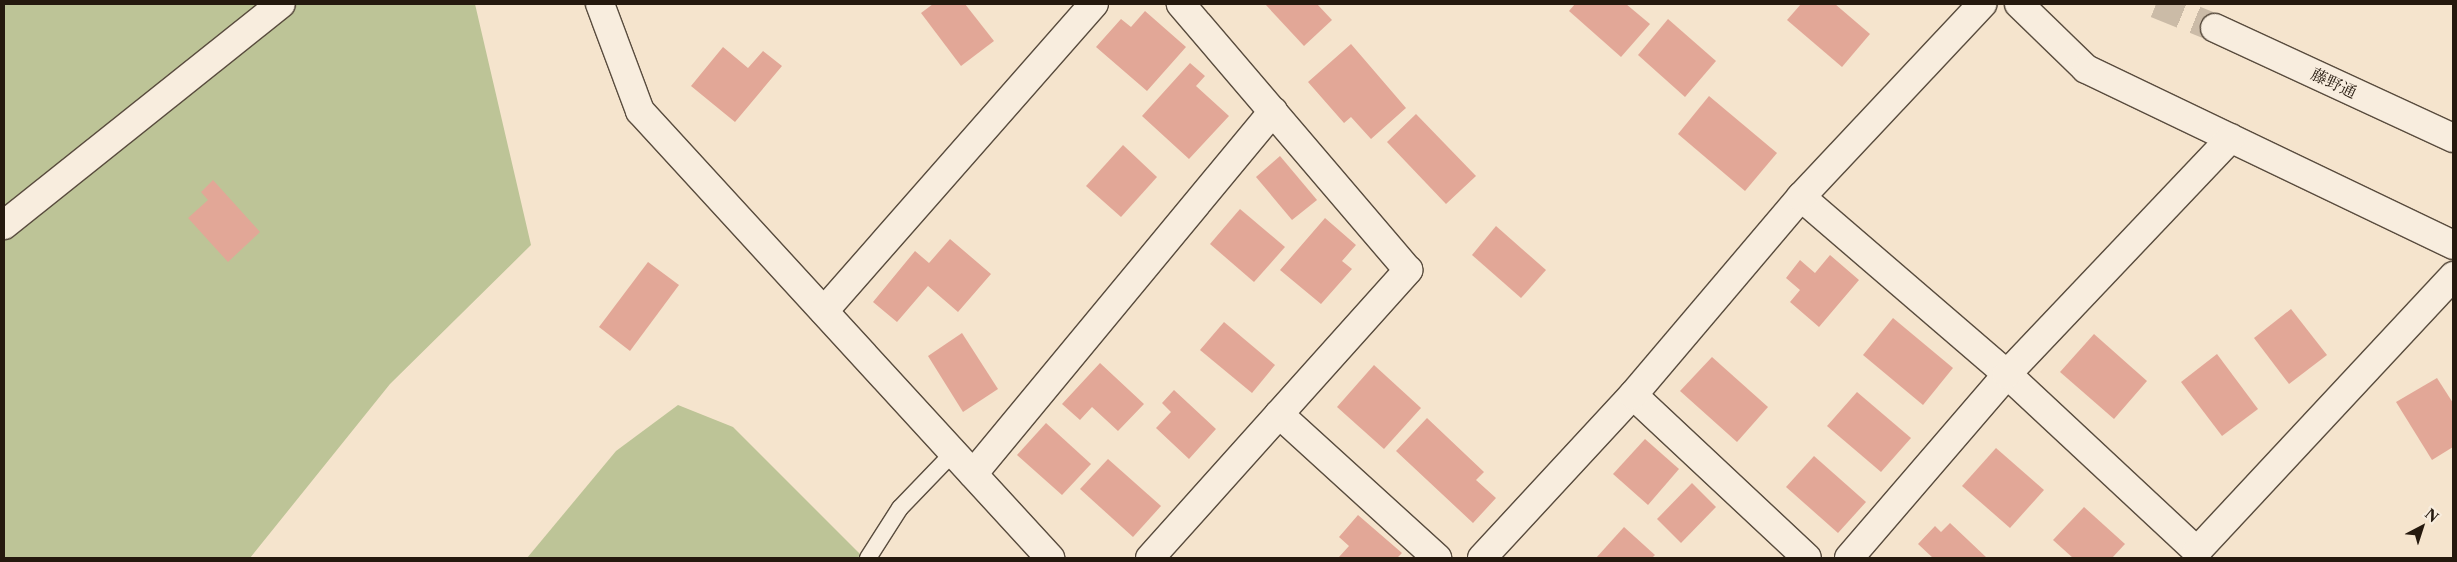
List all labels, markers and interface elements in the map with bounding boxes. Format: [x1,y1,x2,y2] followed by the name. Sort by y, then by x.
[2308,64,2360,102] street label: 藤野通
[2397,502,2447,552] north arrow
[2421,505,2442,526] text: N

